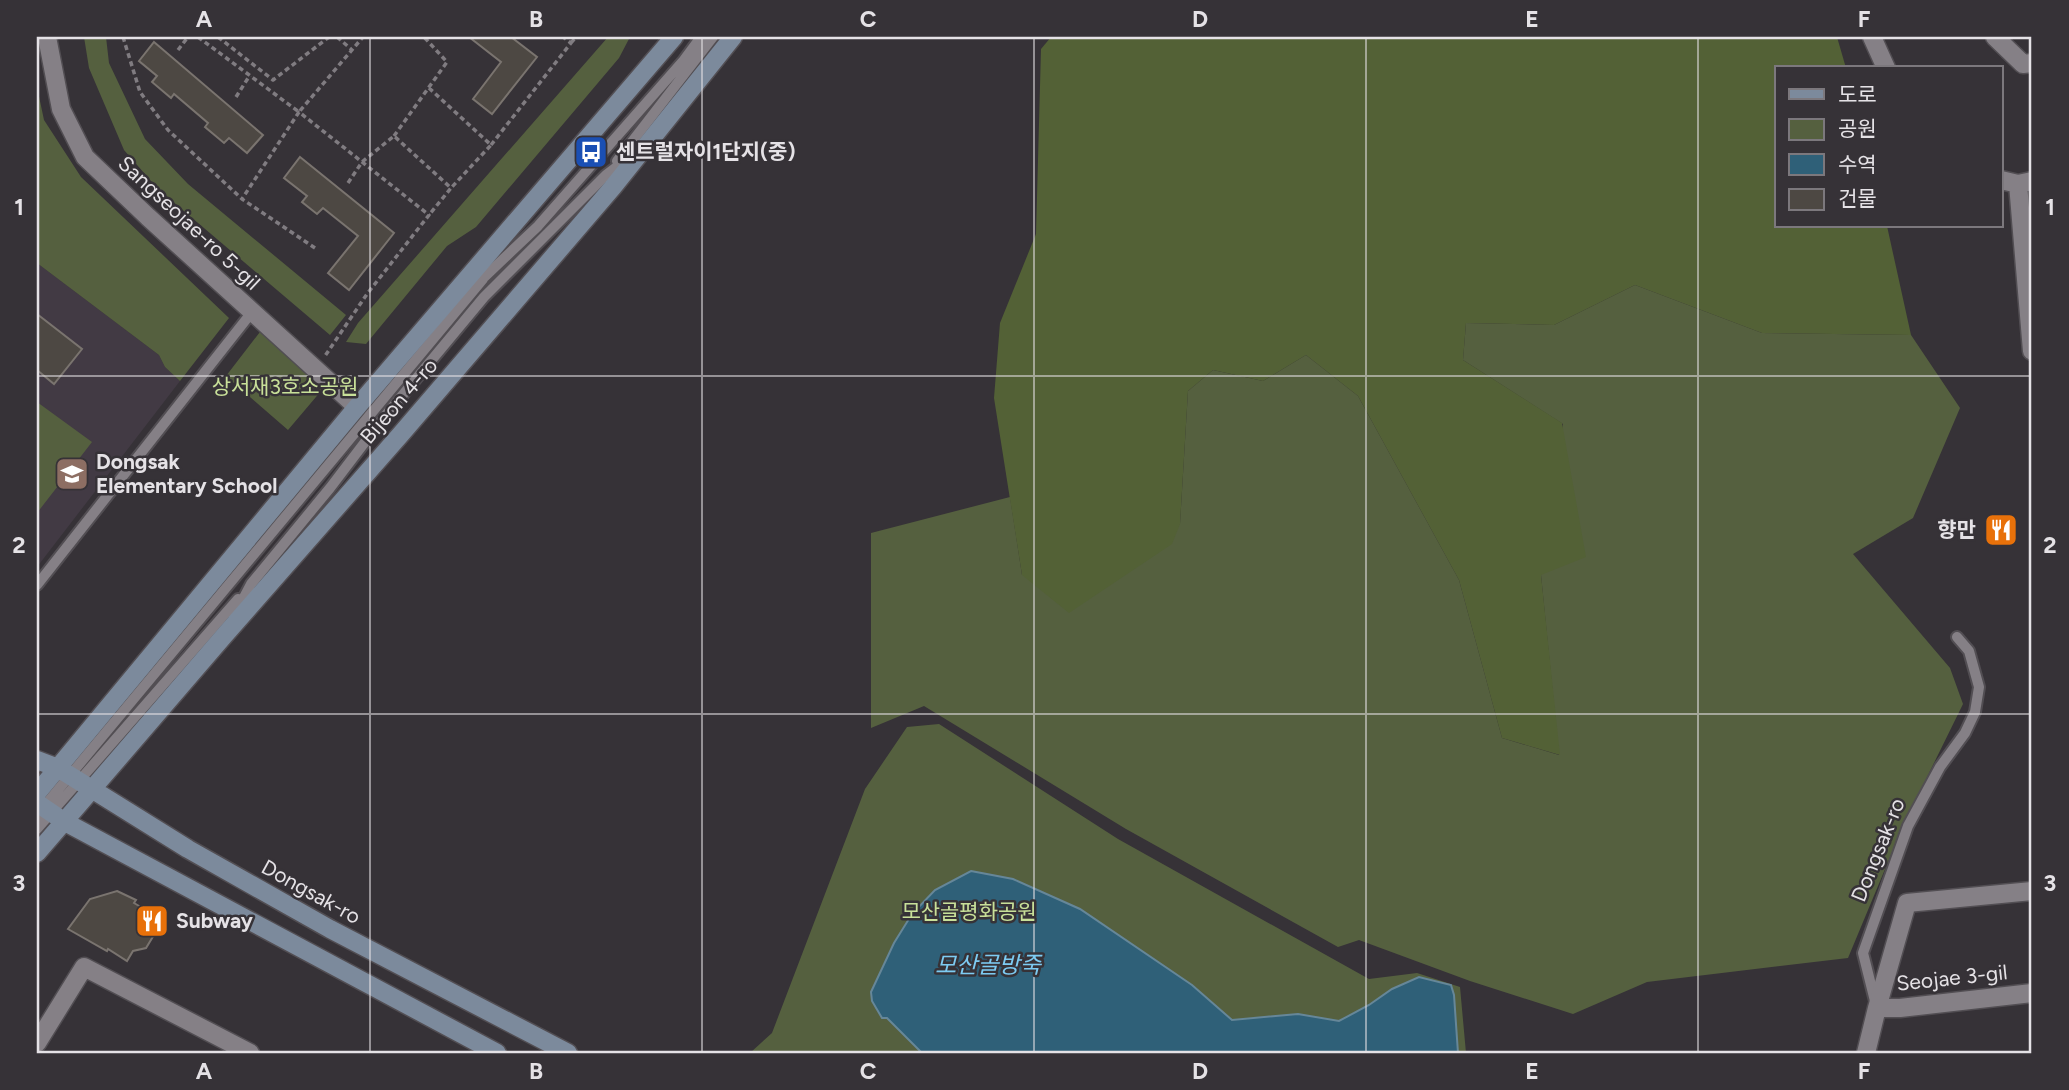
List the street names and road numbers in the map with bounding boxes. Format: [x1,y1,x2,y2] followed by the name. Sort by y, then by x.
[113,150,265,295] street label: Sangseojae-ro 5-gil
[355,353,442,448] street label: Bijeon 4-ro
[1845,794,1910,905] street label: Dongsak-ro
[257,854,365,929] street label: Dongsak-ro
[1895,959,2009,996] street label: Seojae 3-gil

